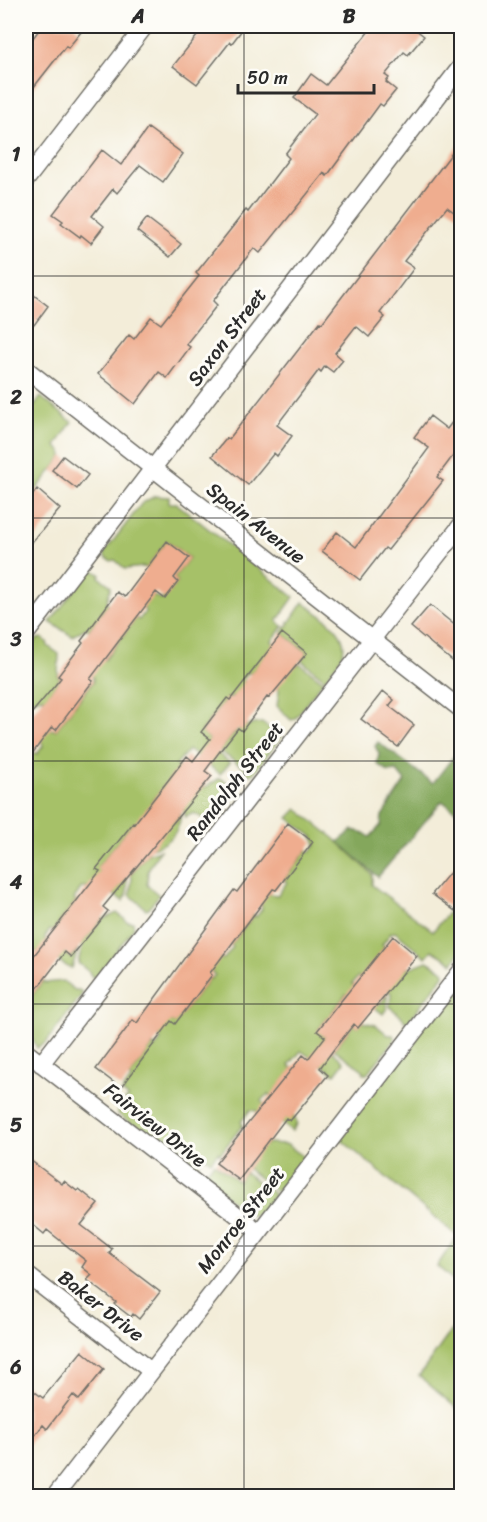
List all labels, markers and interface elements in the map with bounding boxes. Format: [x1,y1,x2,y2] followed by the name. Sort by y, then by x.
[130,0,145,34] text: A
[343,0,356,34] text: B
[238,57,374,95] scale bar
[247,62,288,94] text: 50 m
[12,137,21,172] text: 1
[178,280,276,394] street label: Saxon Street
[9,380,22,415] text: 2
[199,473,313,573] street label: Spain Avenue
[10,622,22,657] text: 3
[177,713,293,848] street label: Randolph Street
[9,865,23,900] text: 4
[96,1073,215,1177] street label: Fairview Drive
[10,1108,22,1143] text: 5
[188,1158,295,1281] street label: Monroe Street
[50,1261,152,1351] street label: Baker Drive
[9,1350,22,1385] text: 6

